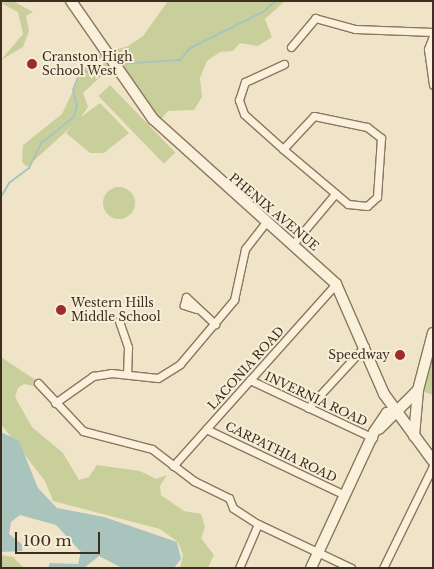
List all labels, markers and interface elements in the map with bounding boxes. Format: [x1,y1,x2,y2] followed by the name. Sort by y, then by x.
[42,50,132,78] place label: Cranston High School West
[26,58,38,70] marker: Cranston High School West
[226,170,322,254] street label: PHENIX AVENUE
[71,296,161,324] place label: Western Hills Middle School
[55,304,67,316] marker: Western Hills Middle School
[205,323,287,413] street label: LACONIA ROAD
[328,348,390,362] place label: Speedway
[394,349,406,361] marker: Speedway
[262,369,370,429] street label: INVERNIA ROAD
[223,419,339,485] street label: CARPATHIA ROAD
[18,522,102,554] scale bar
[23,531,72,550] text: 100 m

